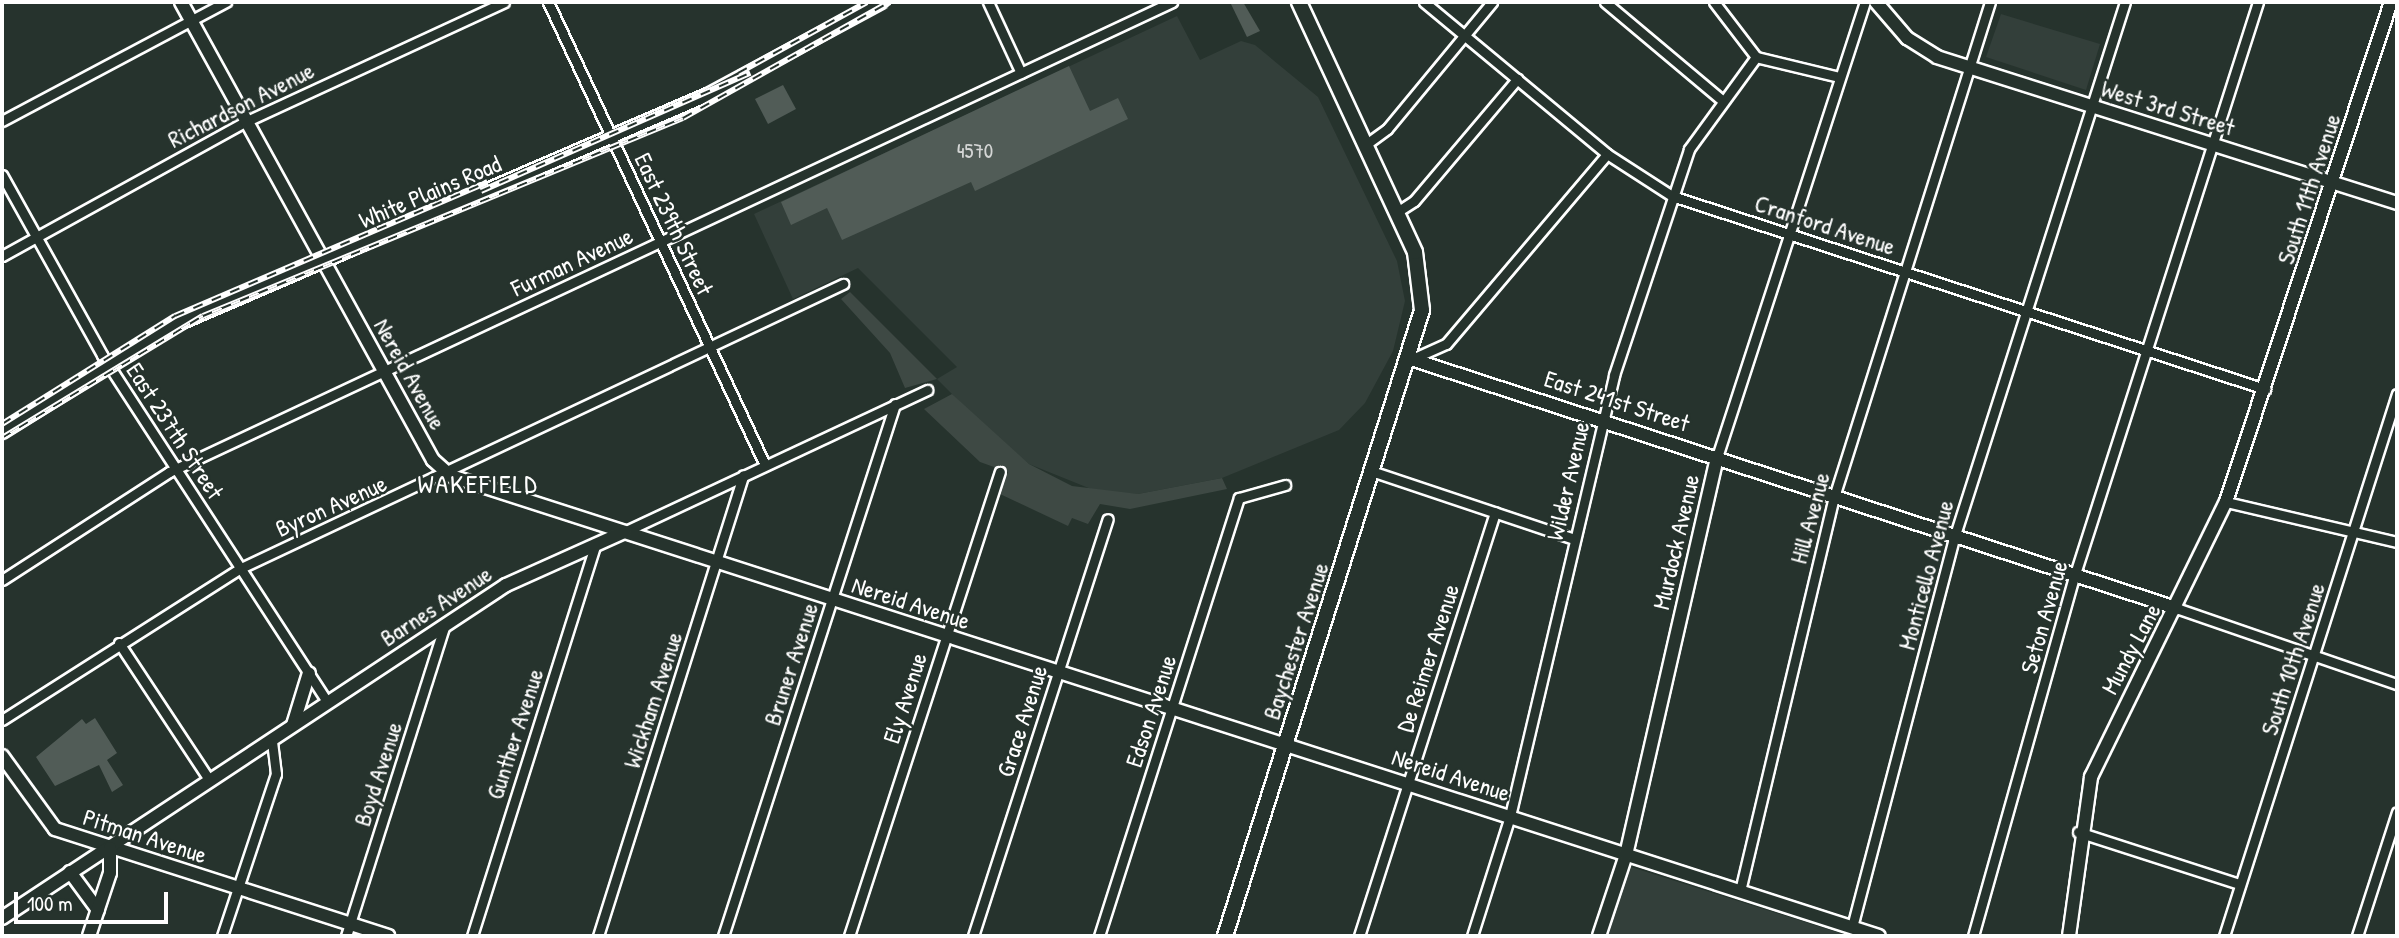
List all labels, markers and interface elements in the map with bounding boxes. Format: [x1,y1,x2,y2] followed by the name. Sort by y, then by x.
[163,56,319,154] street label: Richardson Avenue
[2098,74,2238,142] street label: West 3rd Street
[2271,110,2347,268] street label: South 11th Avenue
[957,138,993,164] house number: 4570
[629,148,719,300] street label: East 239th Street
[355,149,505,235] street label: White Plains Road
[1751,189,1899,261] street label: Cranford Avenue
[507,221,637,303] street label: Furman Avenue
[368,314,452,434] street label: Nereid Avenue
[120,357,230,505] street label: East 237th Street
[1541,364,1693,438] street label: East 241st Street
[1540,419,1596,543] street label: Wilder Avenue
[419,468,537,500] district label: WAKEFIELD
[271,469,391,543] street label: Byron Avenue
[1784,469,1836,567] street label: Hill Avenue
[1646,472,1706,612] street label: Murdock Avenue
[1892,497,1960,653] street label: Monticello Avenue
[2014,557,2074,677] street label: Seton Avenue
[375,559,497,653] street label: Barnes Avenue
[1257,559,1335,723] street label: Baychester Avenue
[848,570,974,636] street label: Nereid Avenue
[2255,579,2331,739] street label: South 10th Avenue
[1391,580,1465,736] street label: De Reimer Avenue
[758,599,824,729] street label: Bruner Avenue
[2095,599,2167,699] street label: Mundy Lane
[617,628,689,772] street label: Wickham Avenue
[877,649,933,747] street label: Ely Avenue
[1119,651,1183,771] street label: Edson Avenue
[990,662,1054,780] street label: Grace Avenue
[480,665,550,803] street label: Gunther Avenue
[348,718,408,830] street label: Boyd Avenue
[1388,742,1514,808] street label: Nereid Avenue
[80,803,210,869] street label: Pitman Avenue
[18,878,172,922] scale bar
[27,889,73,918] text: 100 m

